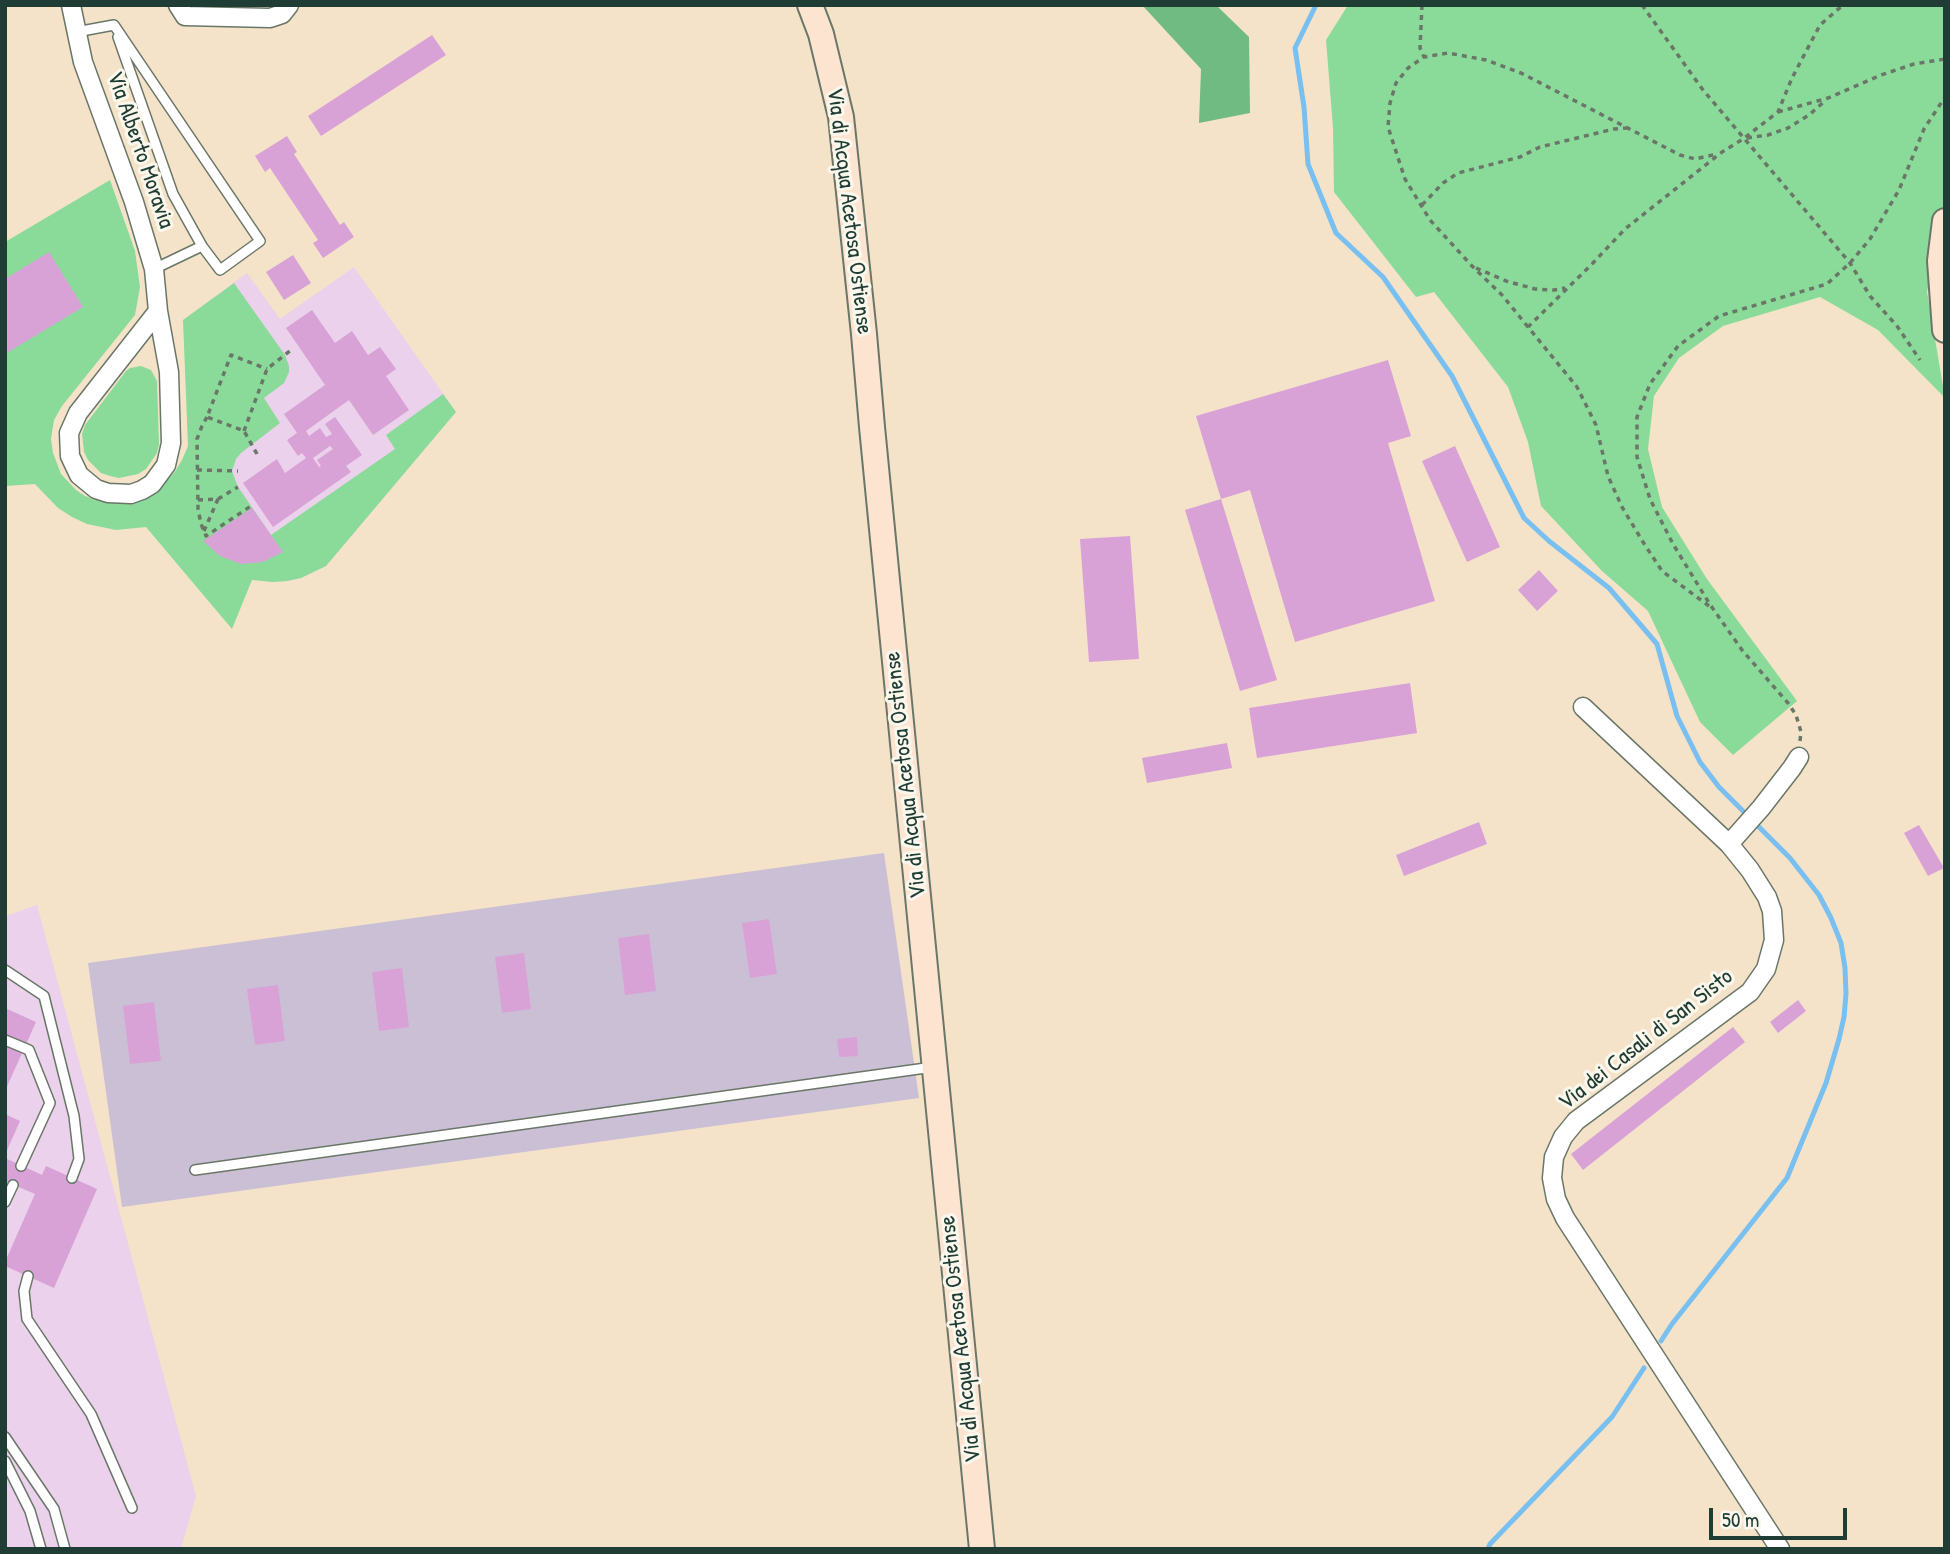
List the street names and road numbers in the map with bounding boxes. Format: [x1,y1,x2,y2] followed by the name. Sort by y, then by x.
[100,68,180,232] street label: Via Alberto Moravia
[820,86,878,336] street label: Via di Acqua Acetosa Ostiense
[879,650,933,900] street label: Via di Acqua Acetosa Ostiense
[1553,963,1739,1117] street label: Via dei Casali di San Sisto
[934,1214,988,1464] street label: Via di Acqua Acetosa Ostiense

